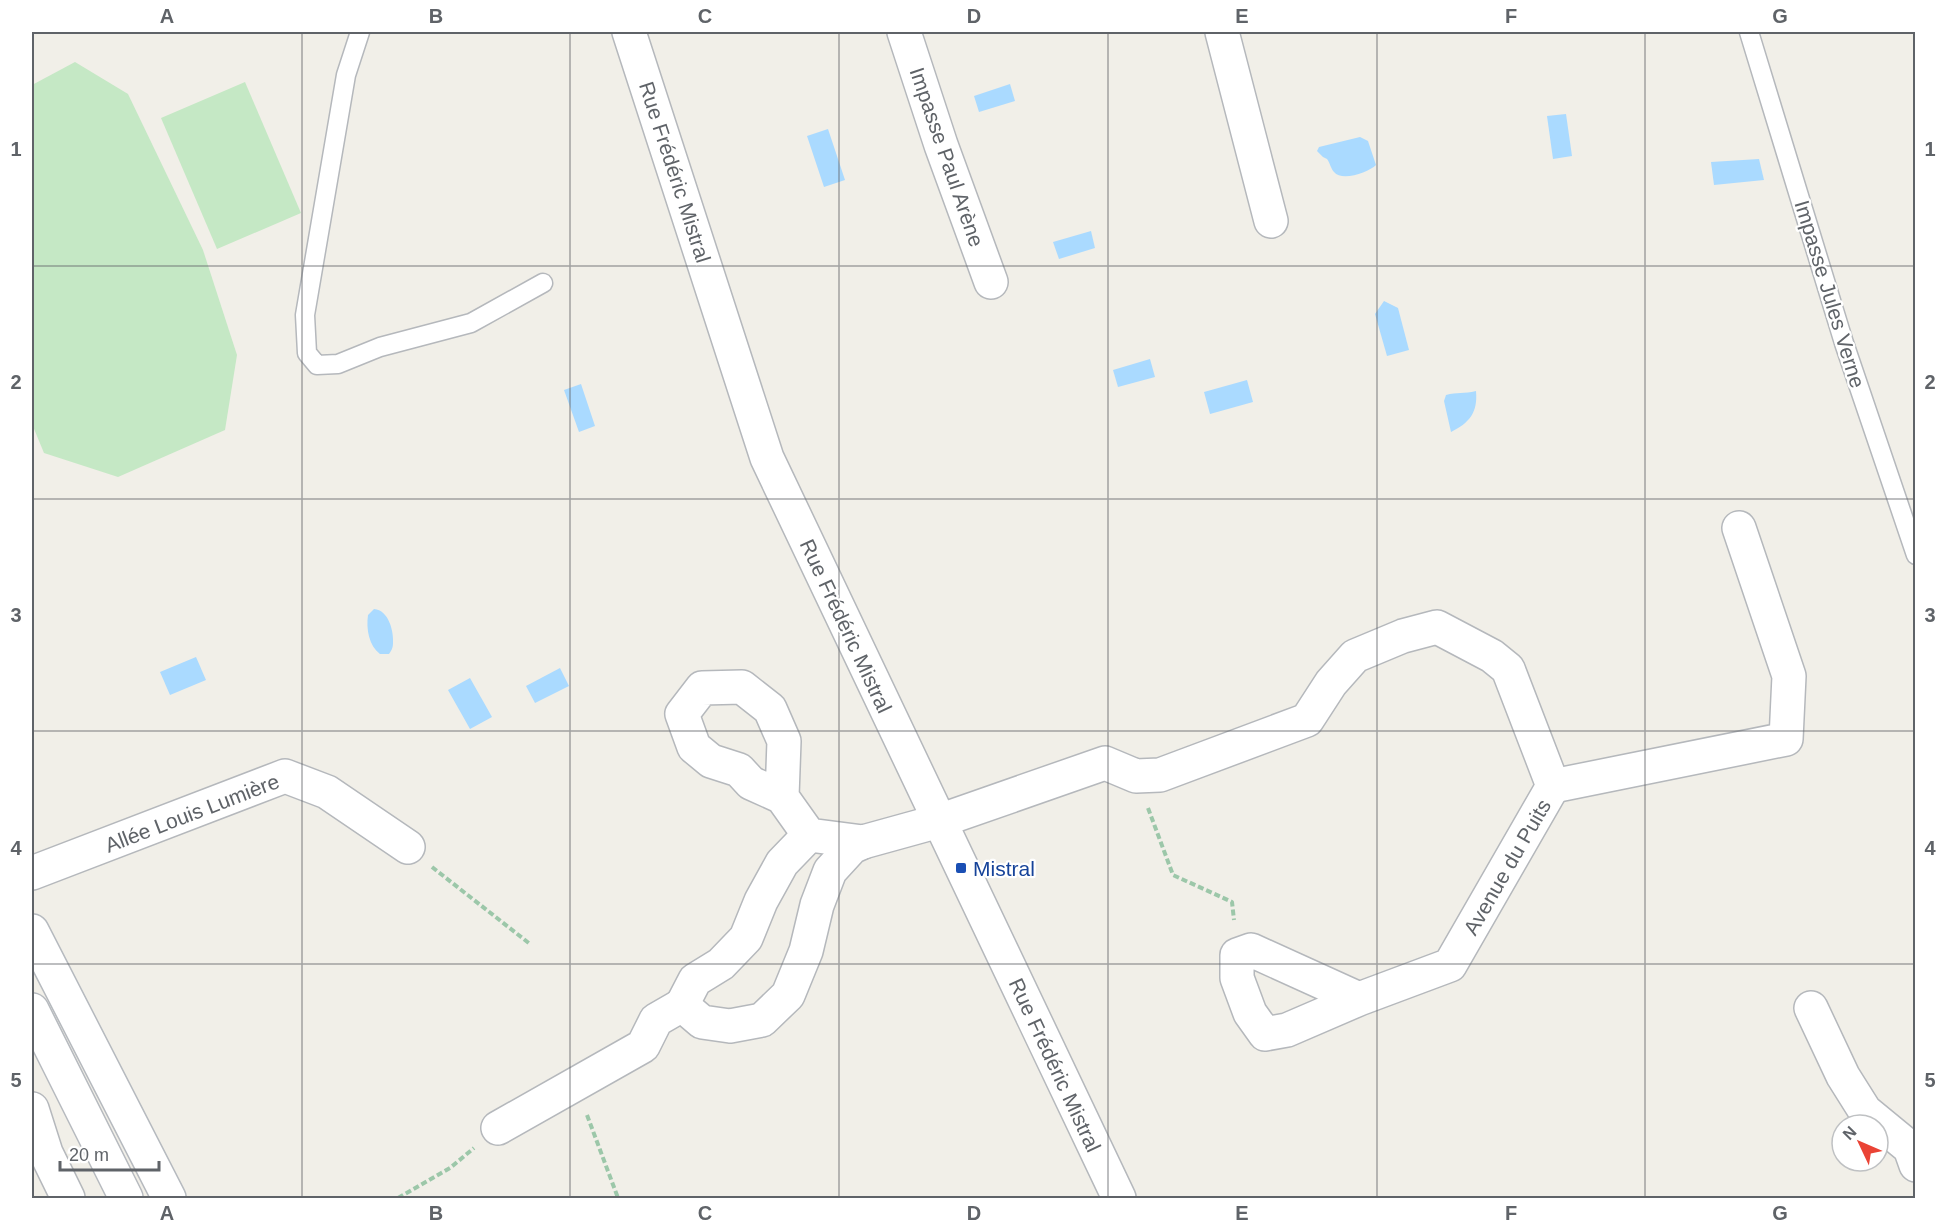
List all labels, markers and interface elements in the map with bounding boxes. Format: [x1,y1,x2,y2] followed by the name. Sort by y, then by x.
[160,5,174,27] text: A
[429,5,443,27] text: B
[698,5,712,27] text: C
[967,5,981,27] text: D
[1235,5,1249,27] text: E
[1505,5,1517,27] text: F
[1772,5,1788,27] text: G
[906,64,988,250] street label: Impasse Paul Arène
[635,79,715,265] street label: Rue Frédéric Mistral
[10,138,22,160] text: 1
[1924,138,1936,160] text: 1
[1791,197,1869,391] street label: Impasse Jules Verne
[10,371,22,393] text: 2
[1924,371,1936,393] text: 2
[796,535,896,717] street label: Rue Frédéric Mistral
[10,604,22,626] text: 3
[1924,604,1936,626] text: 3
[102,769,282,857] street label: Allée Louis Lumière
[1459,795,1555,939] street label: Avenue du Puits
[10,837,22,859] text: 4
[1924,837,1936,859] text: 4
[973,857,1035,880] place label: Mistral
[954,861,968,875] marker: Mistral
[1005,974,1105,1156] street label: Rue Frédéric Mistral
[10,1069,22,1091] text: 5
[1924,1069,1936,1091] text: 5
[1830,1113,1890,1173] north arrow
[1839,1123,1860,1143] text: N
[60,1134,159,1172] scale bar
[69,1145,109,1165] text: 20 m
[160,1202,174,1224] text: A
[429,1202,443,1224] text: B
[698,1202,712,1224] text: C
[967,1202,981,1224] text: D
[1235,1202,1249,1224] text: E
[1505,1202,1517,1224] text: F
[1772,1202,1788,1224] text: G

